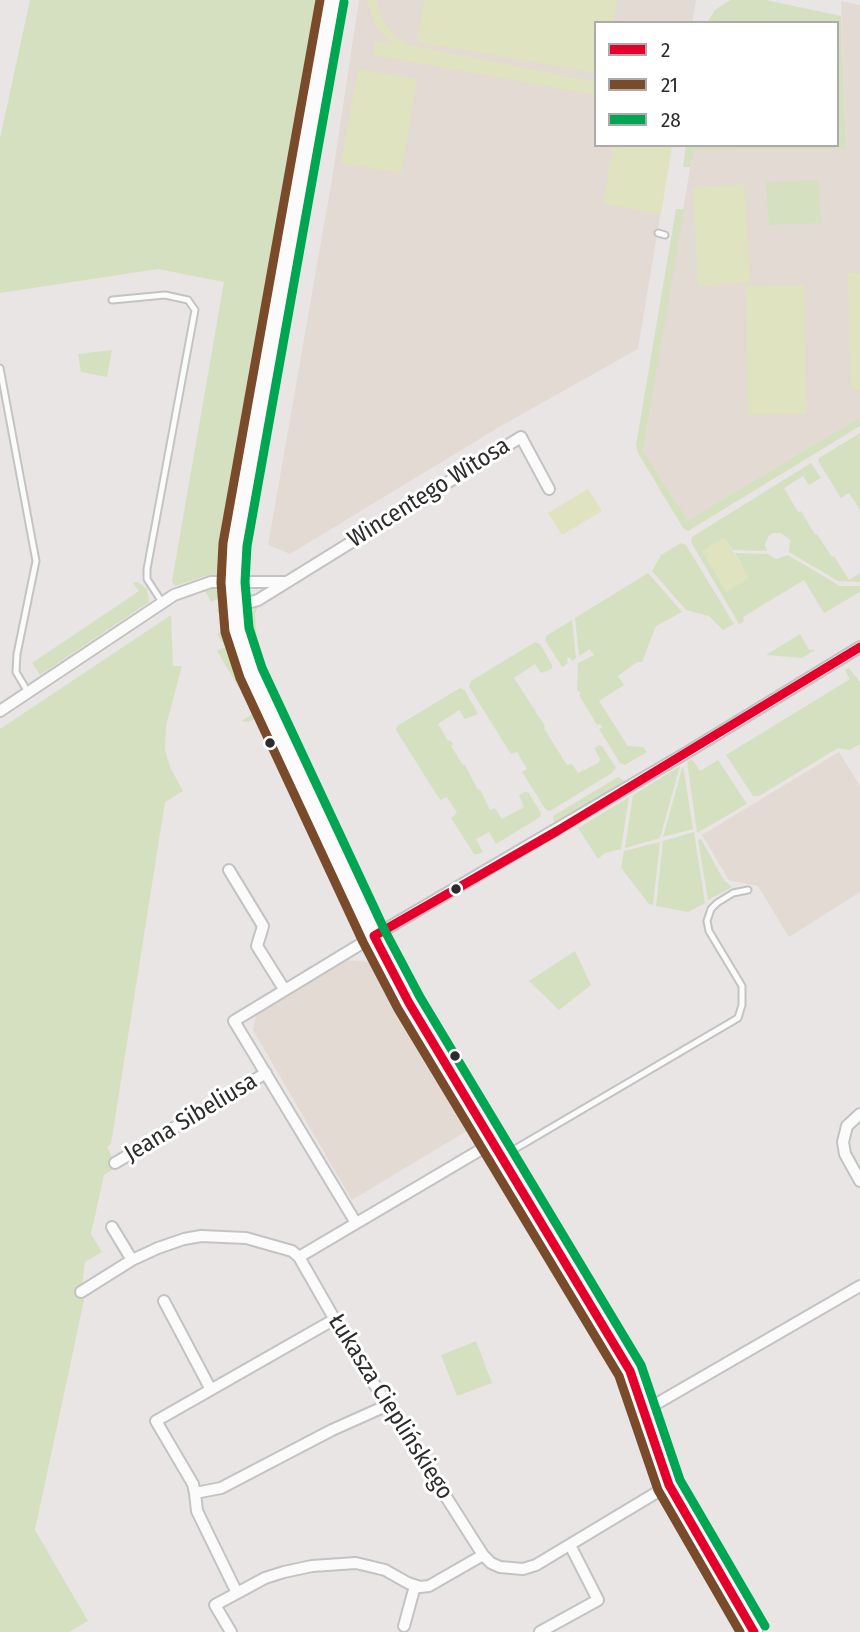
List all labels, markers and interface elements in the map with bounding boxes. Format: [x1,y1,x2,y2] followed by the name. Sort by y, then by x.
[594,21,839,147] legend
[661,37,670,63] text: 2
[661,72,678,98] text: 21
[661,107,681,133] text: 28
[343,432,515,554] street label: Wincentego Witosa
[263,736,277,750] unlabelled marker
[449,882,463,896] unlabelled marker
[448,1049,462,1063] unlabelled marker
[120,1067,262,1169] street label: Jeana Sibeliusa
[321,1309,459,1505] street label: Łukasza Cieplińskiego

